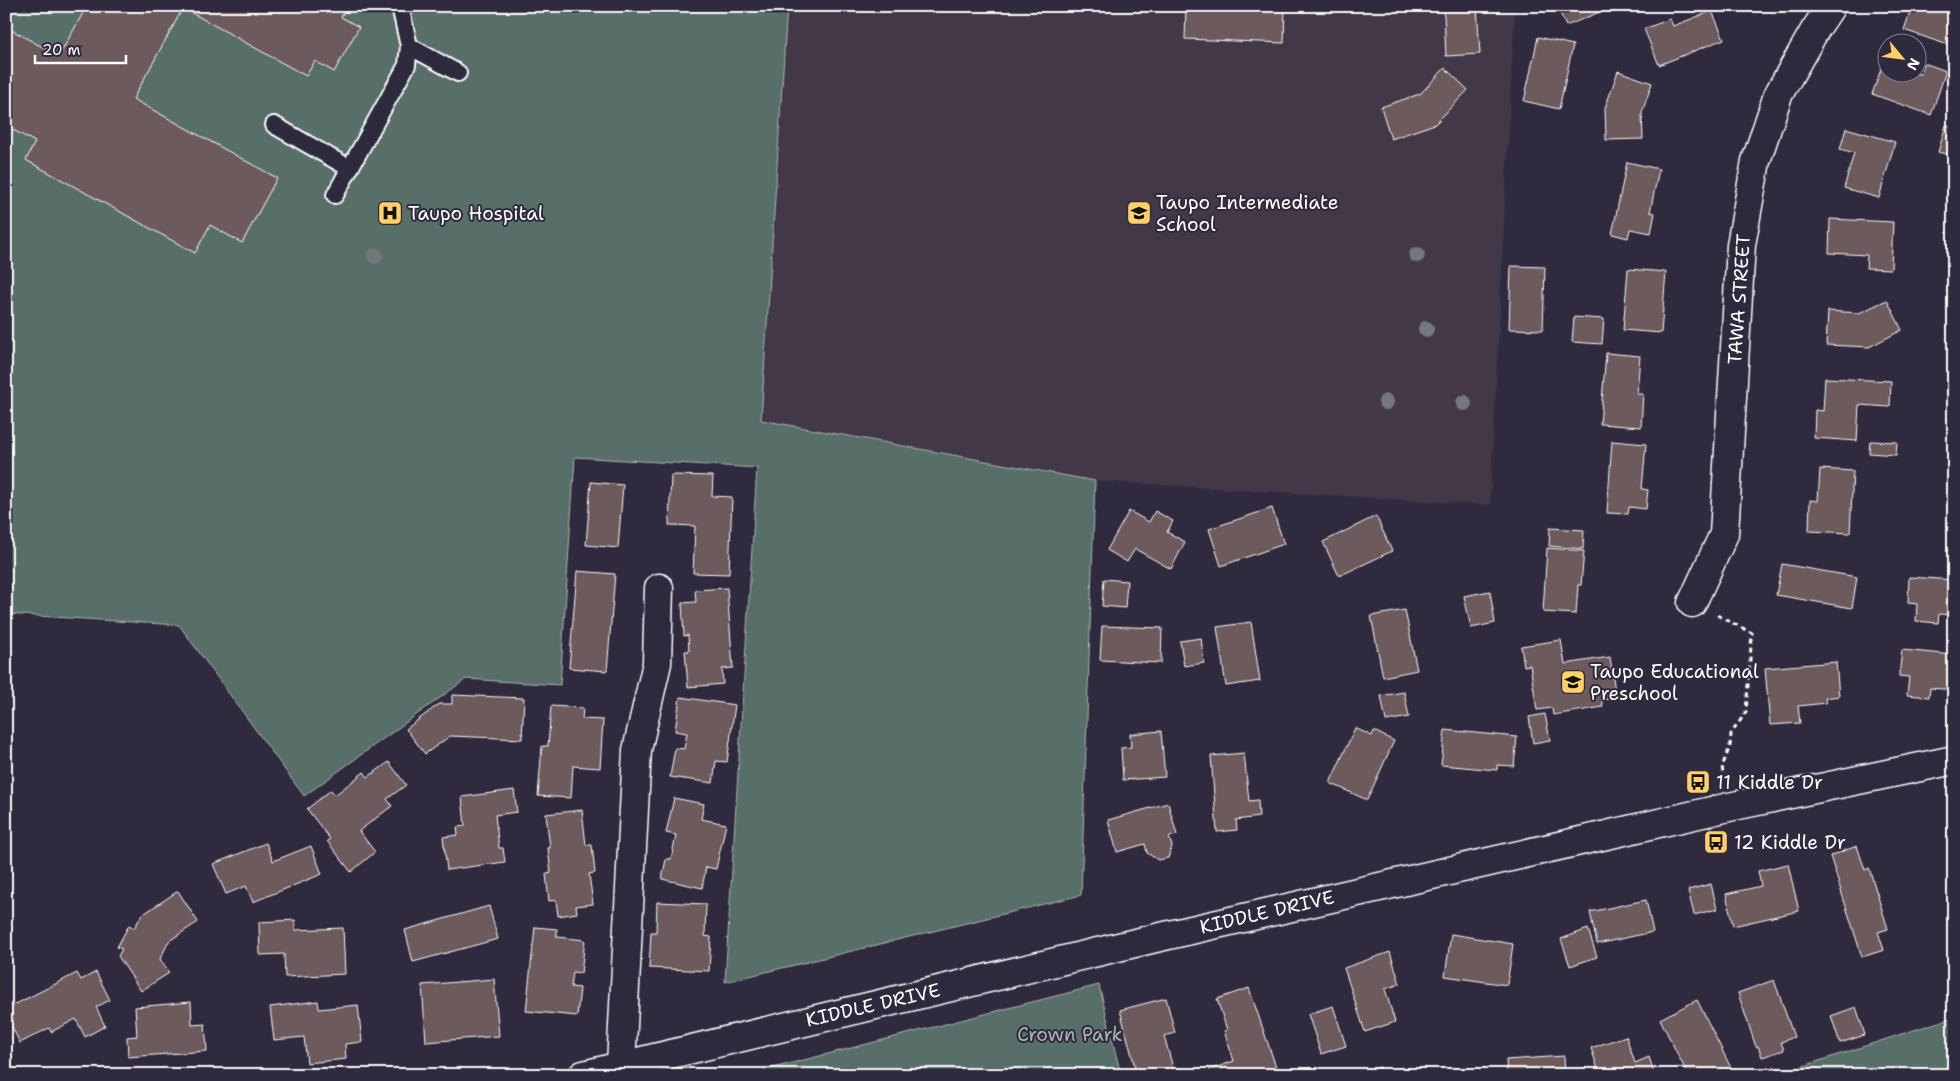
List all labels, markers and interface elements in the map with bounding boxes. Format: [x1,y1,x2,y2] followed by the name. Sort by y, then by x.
[35,32,126,64] scale bar
[1878,32,1928,82] north arrow
[42,40,81,60] text: 20 m
[1903,55,1924,74] text: N
[1156,190,1338,237] place label: Taupo Intermediate School
[377,200,403,226] hospital icon: Taupo Hospital
[1126,200,1152,226] school or university icon: Taupo Intermediate School
[408,201,544,226] place label: Taupo Hospital
[1722,233,1756,365] street label: TAWA STREET
[1590,659,1759,706] place label: Taupo Educational Preschool
[1560,669,1586,695] school or university icon: Taupo Educational Preschool
[1685,769,1711,795] bus stop icon: 11 Kiddle Dr
[1716,770,1823,795] place label: 11 Kiddle Dr
[1703,829,1729,855] bus stop icon: 12 Kiddle Dr
[1734,830,1846,855] place label: 12 Kiddle Dr
[1197,884,1337,940] street label: KIDDLE DRIVE
[803,977,943,1033] street label: KIDDLE DRIVE
[1017,1022,1123,1047] park label: Crown Park

